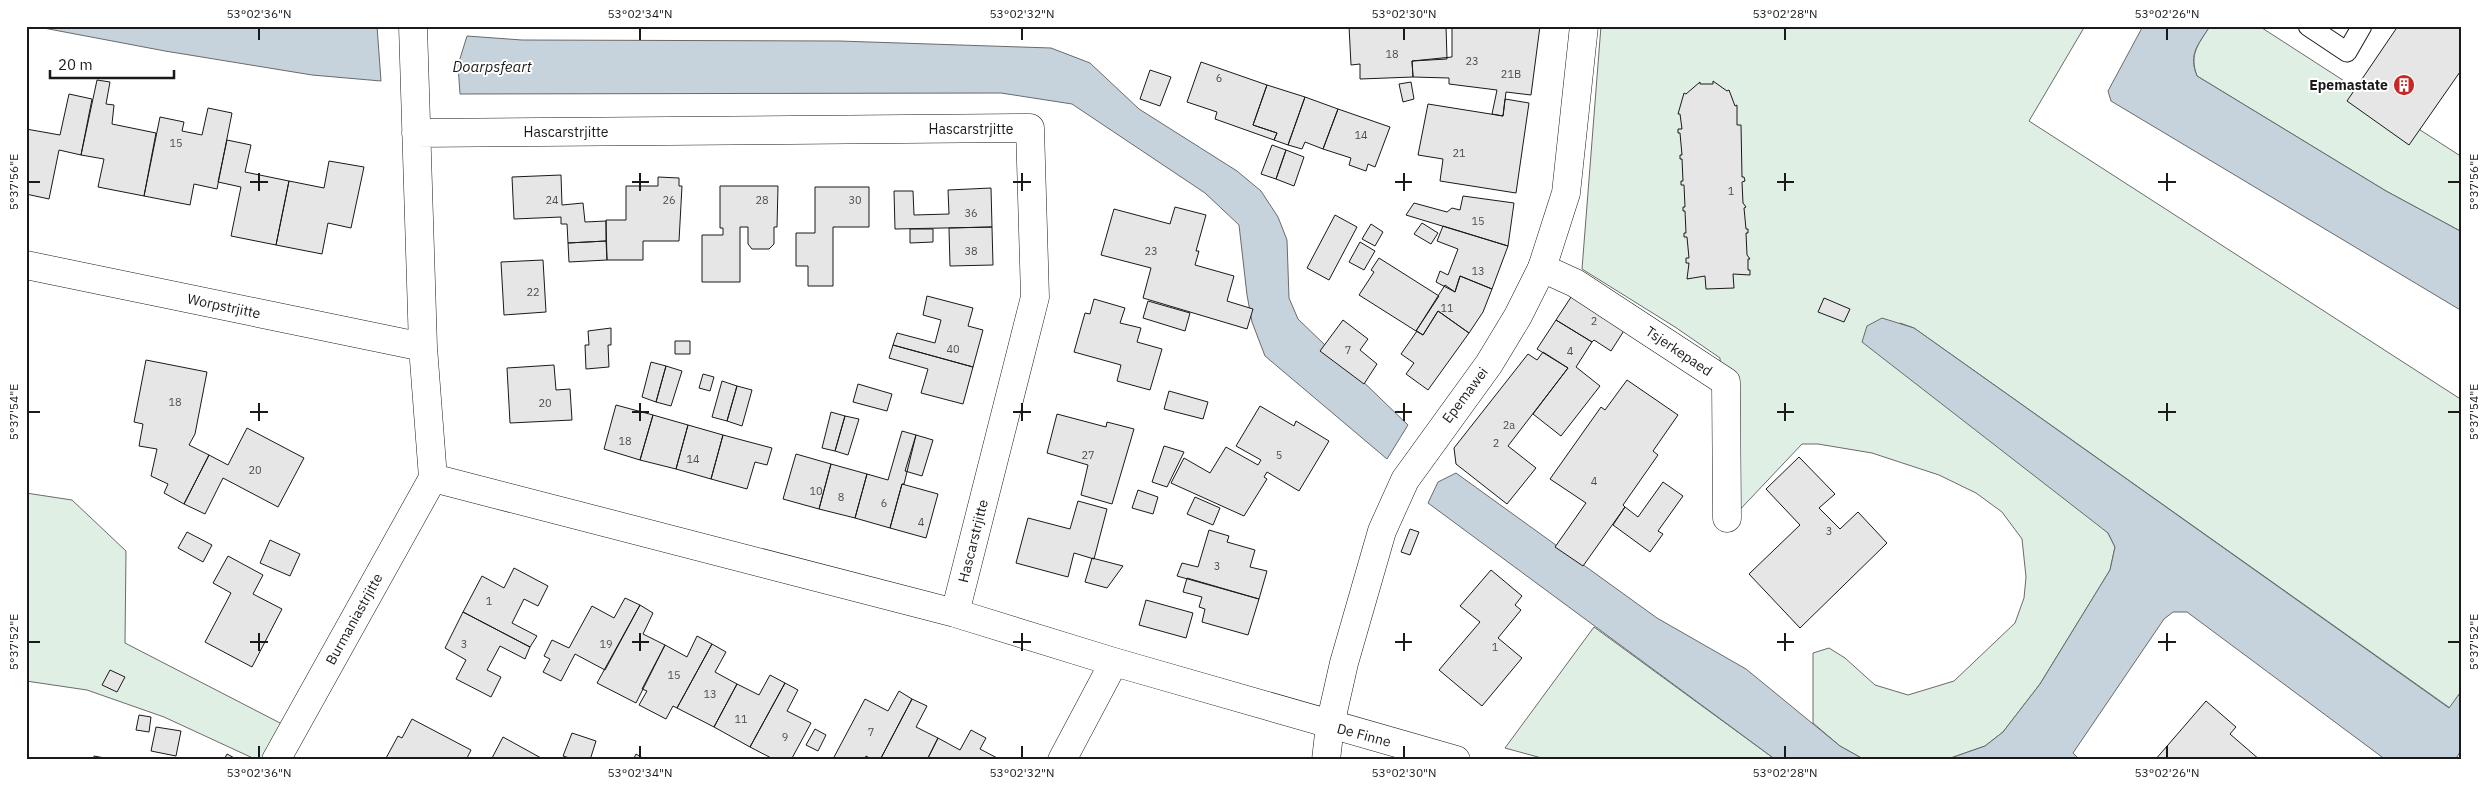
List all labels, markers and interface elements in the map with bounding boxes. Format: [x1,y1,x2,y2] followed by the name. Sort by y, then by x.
[226,6,292,21] text: 53°02'36"N
[607,6,673,21] text: 53°02'34"N
[989,6,1055,21] text: 53°02'32"N
[1371,6,1437,21] text: 53°02'30"N
[1752,6,1818,21] text: 53°02'28"N
[2134,6,2200,21] text: 53°02'26"N
[1385,47,1399,61] house number: 18
[50,48,174,80] scale bar
[1465,54,1479,68] house number: 23
[58,55,93,74] text: 20 m
[452,57,533,76] water label: Doarpsfeart
[1501,67,1521,81] house number: 21B
[1216,71,1222,85] house number: 6
[2392,73,2416,97] building icon: Epemastate
[2309,76,2388,94] place label: Epemastate
[929,120,1014,138] street label: Hascarstrjitte
[524,123,609,141] street label: Hascarstrjitte
[1354,128,1368,142] house number: 14
[169,136,183,150] house number: 15
[1452,146,1466,160] house number: 21
[6,154,21,210] text: 5°37'56"E
[2466,154,2481,210] text: 5°37'56"E
[1728,184,1735,198] house number: 1
[545,193,559,207] house number: 24
[662,193,676,207] house number: 26
[755,193,769,207] house number: 28
[848,193,862,207] house number: 30
[964,206,978,220] house number: 36
[1471,214,1485,228] house number: 15
[964,244,978,258] house number: 38
[1144,244,1158,258] house number: 23
[1471,264,1485,278] house number: 13
[526,285,540,299] house number: 22
[186,289,263,323] street label: Worpstrjitte
[1440,301,1454,315] house number: 11
[1591,314,1597,328] house number: 2
[1642,322,1716,380] street label: Tsjerkepaed
[946,342,960,356] house number: 40
[1345,343,1351,357] house number: 7
[1567,344,1574,358] house number: 4
[1438,363,1492,427] street label: Epemawei
[6,384,21,440] text: 5°37'54"E
[2466,384,2481,440] text: 5°37'54"E
[168,395,182,409] house number: 18
[538,396,552,410] house number: 20
[1503,418,1515,432] house number: 2a
[618,434,632,448] house number: 18
[1493,436,1499,450] house number: 2
[1081,448,1095,462] house number: 27
[1276,448,1282,462] house number: 5
[686,452,700,466] house number: 14
[248,463,262,477] house number: 20
[1591,474,1598,488] house number: 4
[809,484,823,498] house number: 10
[838,490,844,504] house number: 8
[881,496,887,510] house number: 6
[954,497,992,584] street label: Hascarstrjitte
[918,515,925,529] house number: 4
[1826,524,1832,538] house number: 3
[1214,559,1220,573] house number: 3
[321,570,387,668] street label: Burmaniastrjitte
[486,594,493,608] house number: 1
[6,614,21,670] text: 5°37'52"E
[2466,614,2481,670] text: 5°37'52"E
[461,637,467,651] house number: 3
[599,637,613,651] house number: 19
[1492,640,1499,654] house number: 1
[667,668,681,682] house number: 15
[703,687,717,701] house number: 13
[734,712,748,726] house number: 11
[1335,719,1393,751] street label: De Finne
[868,725,874,739] house number: 7
[782,730,788,744] house number: 9
[226,765,292,780] text: 53°02'36"N
[607,765,673,780] text: 53°02'34"N
[989,765,1055,780] text: 53°02'32"N
[1371,765,1437,780] text: 53°02'30"N
[1752,765,1818,780] text: 53°02'28"N
[2134,765,2200,780] text: 53°02'26"N

